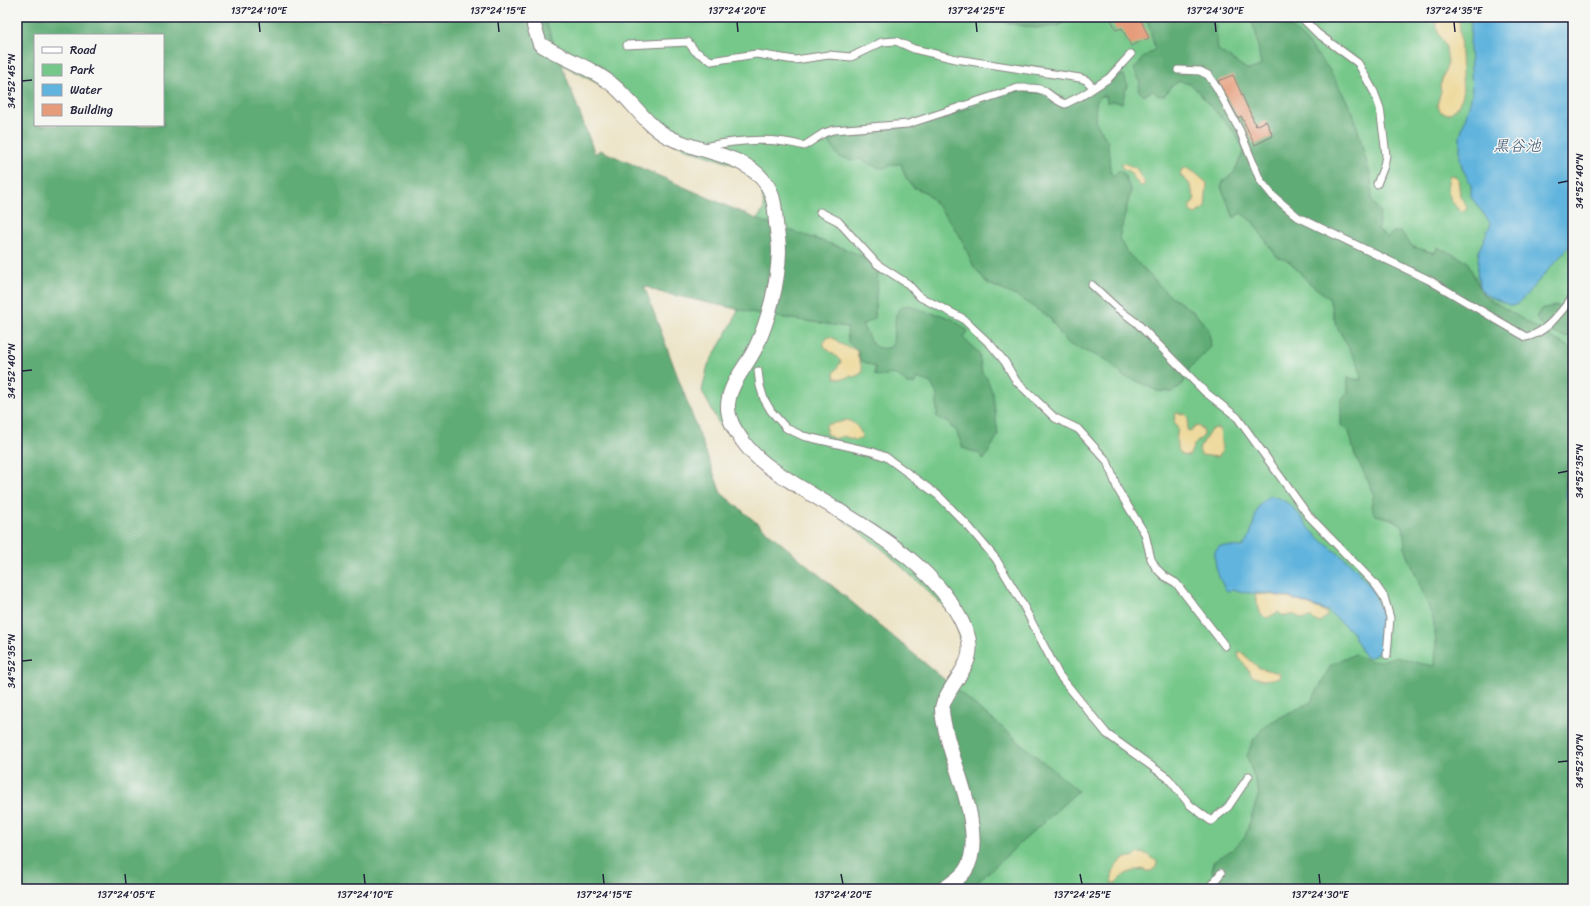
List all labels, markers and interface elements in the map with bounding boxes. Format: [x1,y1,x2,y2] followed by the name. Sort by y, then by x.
[231,2,288,20] text: 137°24'10"E
[470,2,527,20] text: 137°24'15"E
[708,2,767,20] text: 137°24'20"E
[947,2,1006,20] text: 137°24'25"E
[1186,2,1245,20] text: 137°24'30"E
[1426,2,1484,20] text: 137°24'35"E
[34,34,164,126] legend
[70,39,97,61] text: Road
[3,53,21,109] text: 34°52'45"N
[70,59,95,81] text: Park
[70,79,103,101] text: Water
[70,99,113,121] text: Building
[1493,131,1542,160] water label: 黒谷池
[1571,153,1589,209] text: 34°52'40"N
[3,343,21,399] text: 34°52'40"N
[1571,444,1589,498] text: 34°52'35"N
[3,634,21,688] text: 34°52'35"N
[1571,734,1589,788] text: 34°52'30"N
[97,886,156,904] text: 137°24'05"E
[337,886,394,904] text: 137°24'10"E
[576,886,633,904] text: 137°24'15"E
[814,886,873,904] text: 137°24'20"E
[1053,886,1112,904] text: 137°24'25"E
[1291,886,1350,904] text: 137°24'30"E

